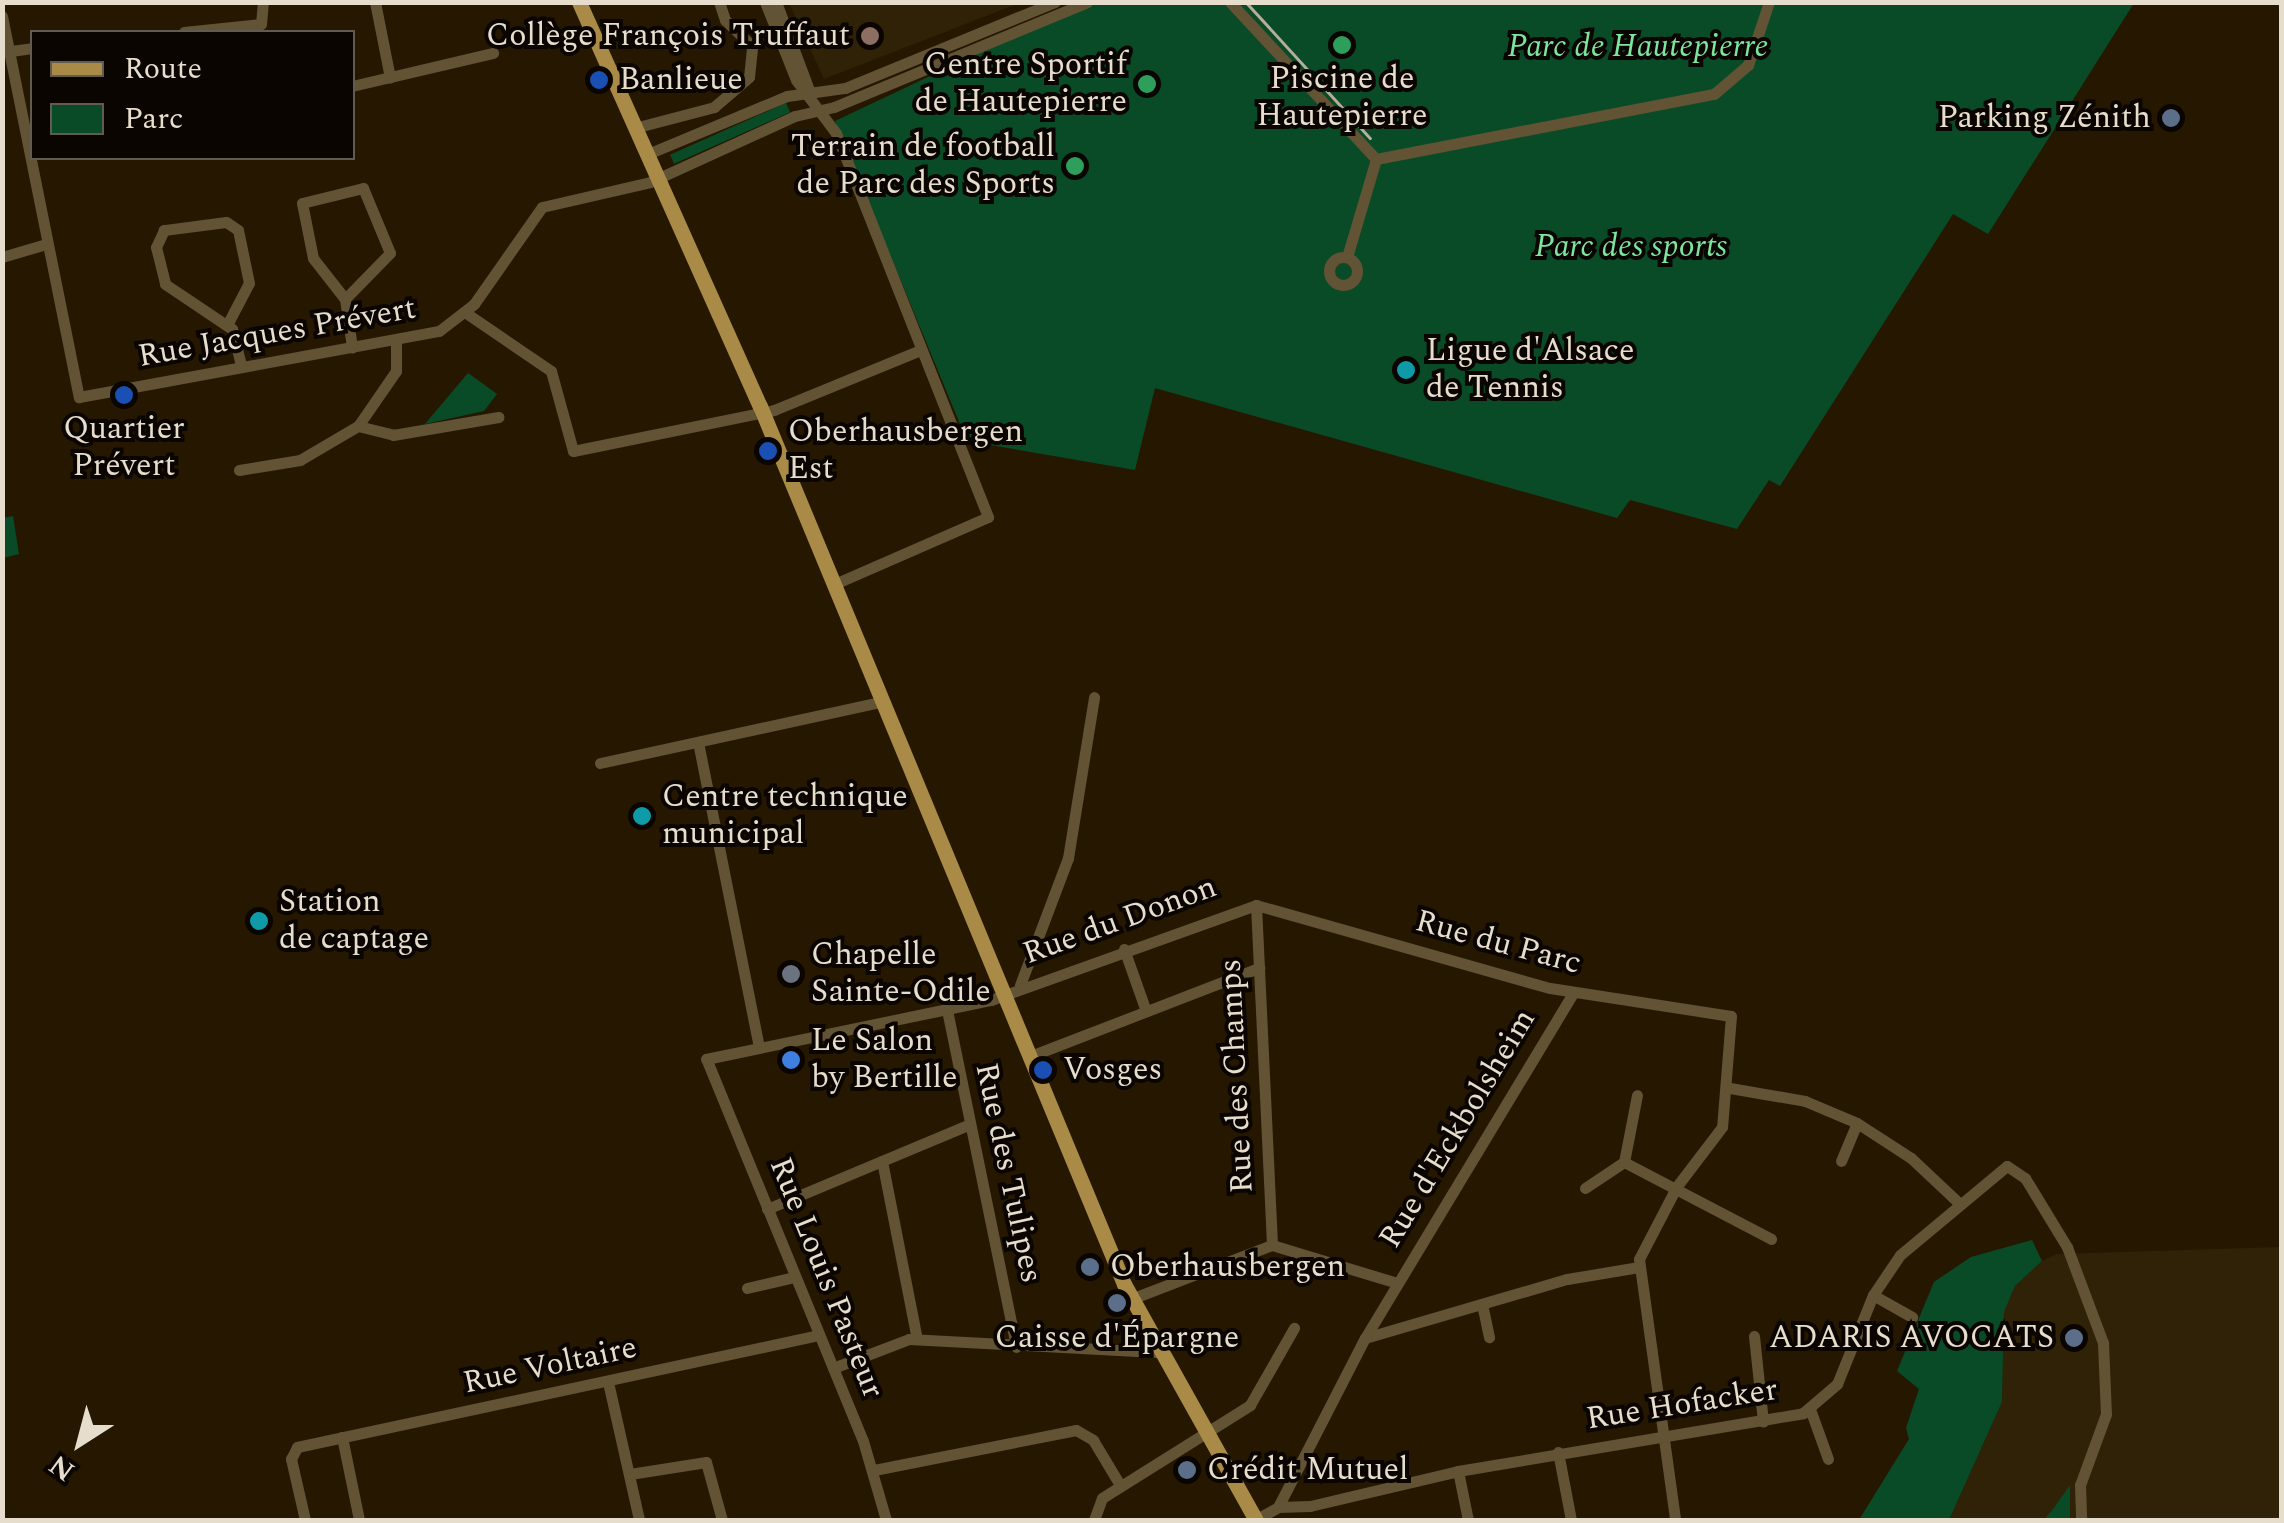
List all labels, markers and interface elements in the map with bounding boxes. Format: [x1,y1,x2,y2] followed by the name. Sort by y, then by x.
[486,17,850,55] place label: Collège François Truffaut
[859,25,881,47] marker: Collège François Truffaut
[1508,28,1768,66] park label: Parc de Hautepierre
[30,30,355,160] legend
[1331,34,1353,56] marker: Piscine de Hautepierre
[124,46,202,92] text: Route
[915,47,1127,122] place label: Centre Sportif de Hautepierre
[619,61,743,99] place label: Banlieue
[1257,61,1427,136] place label: Piscine de Hautepierre
[588,69,610,91] marker: Banlieue
[1136,73,1158,95] marker: Centre Sportif de Hautepierre
[124,96,184,142] text: Parc
[1938,99,2151,137] place label: Parking Zénith
[2160,107,2182,129] marker: Parking Zénith
[791,129,1055,204] place label: Terrain de football de Parc des Sports
[1064,155,1086,177] marker: Terrain de football de Parc des Sports
[1535,228,1727,266] park label: Parc des sports
[135,290,419,376] street label: Rue Jacques Prévert
[1426,333,1634,408] place label: Ligue d'Alsace de Tennis
[1395,359,1417,381] marker: Ligue d'Alsace de Tennis
[113,384,135,406] marker: Quartier Prévert
[63,411,185,486] place label: Quartier Prévert
[788,414,1023,489] place label: Oberhausbergen Est
[757,440,779,462] marker: Oberhausbergen Est
[662,779,908,854] place label: Centre technique municipal
[631,805,653,827] marker: Centre technique municipal
[1018,868,1222,974] street label: Rue du Donon
[279,884,429,959] place label: Station de captage
[1411,902,1585,984] street label: Rue du Parc
[248,910,270,932] marker: Station de captage
[811,937,991,1012] place label: Chapelle Sainte-Odile
[1212,958,1262,1194] street label: Rue des Champs
[780,963,802,985] marker: Chapelle Sainte-Odile
[1371,1002,1545,1256] street label: Rue d'Eckbolsheim
[811,1023,957,1098] place label: Le Salon by Bertille
[780,1049,802,1071] marker: Le Salon by Bertille
[1063,1051,1162,1089] place label: Vosges
[966,1059,1050,1287] street label: Rue des Tulipes
[1032,1059,1054,1081] marker: Vosges
[760,1152,892,1404] street label: Rue Louis Pasteur
[1110,1248,1345,1286] place label: Oberhausbergen
[1079,1256,1101,1278] marker: Oberhausbergen
[1106,1292,1128,1314] marker: Caisse d'Épargne
[995,1319,1239,1357] place label: Caisse d'Épargne
[1769,1319,2054,1357] place label: ADARIS AVOCATS
[2063,1327,2085,1349] marker: ADARIS AVOCATS
[460,1329,640,1403] street label: Rue Voltaire
[1584,1371,1780,1439] street label: Rue Hofacker
[30,1393,130,1493] north arrow
[40,1444,84,1492] text: N
[1207,1451,1408,1489] place label: Crédit Mutuel
[1176,1459,1198,1481] marker: Crédit Mutuel

